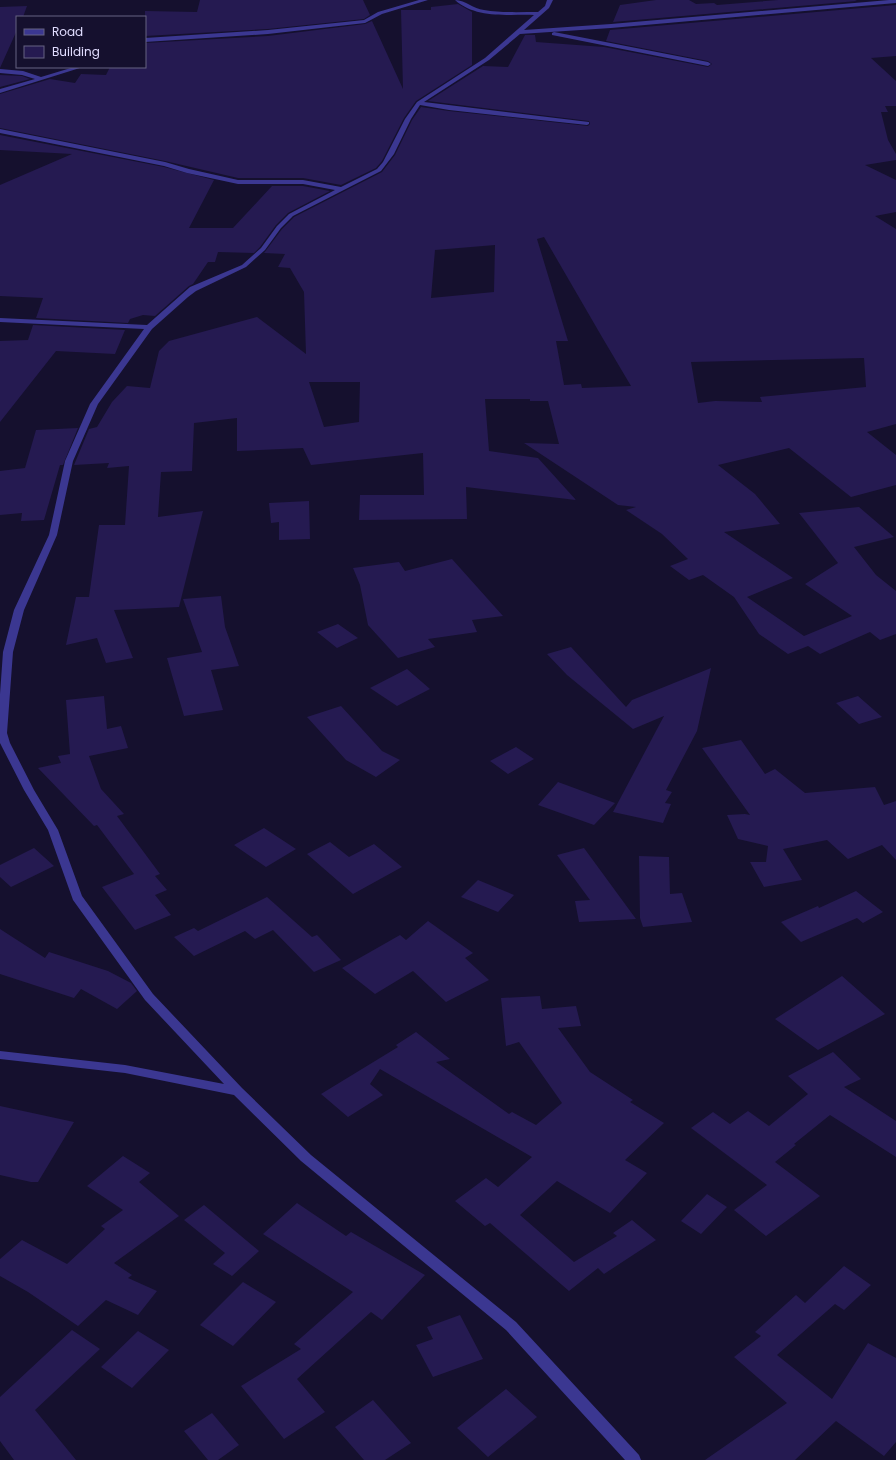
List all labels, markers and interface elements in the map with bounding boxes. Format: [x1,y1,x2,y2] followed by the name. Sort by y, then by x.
[16,16,146,68] legend
[52,23,83,40] text: Road
[52,43,100,60] text: Building

